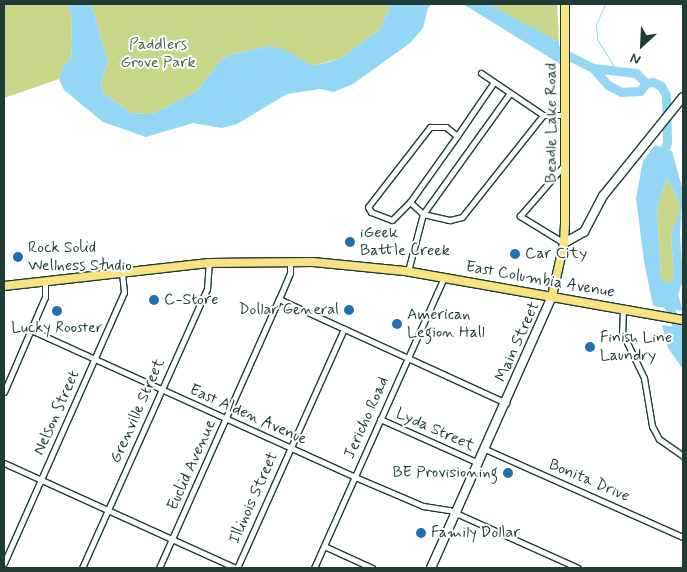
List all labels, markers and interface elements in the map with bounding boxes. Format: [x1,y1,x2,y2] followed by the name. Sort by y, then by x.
[617,20,667,70] north arrow
[121,35,195,73] park label: Paddlers Grove Park
[628,48,644,69] text: N
[542,63,562,183] street label: Beadle Lake Road
[360,223,450,261] place label: iGeek Battle Creek
[344,236,356,248] marker: iGeek Battle Creek
[28,238,132,276] place label: Rock Solid Wellness Studio
[525,244,584,264] place label: Car City
[509,248,521,260] marker: Car City
[12,251,24,263] marker: Rock Solid Wellness Studio
[463,257,617,303] street label: East Columbia Avenue
[164,290,218,310] place label: C-Store
[148,294,160,306] marker: C-Store
[492,299,544,385] street label: Main Street
[240,300,339,320] place label: Dollar General
[343,304,355,316] marker: Dollar General
[51,305,63,317] marker: Lucky Rooster
[407,305,485,343] place label: American Legion Hall
[11,318,103,338] place label: Lucky Rooster
[391,318,403,330] marker: American Legion Hall
[600,328,672,366] place label: Finish Line Laundry
[584,341,596,353] marker: Finish Line Laundry
[106,356,170,466] street label: Grenville Street
[29,367,85,459] street label: Nelson Street
[341,375,393,461] street label: Jericho Road
[185,380,311,450] street label: East Alden Avenue
[393,404,477,456] street label: Lyda Street
[164,419,220,511] street label: Euclid Avenue
[225,449,283,547] street label: Illinois Street
[546,455,632,507] street label: Bonita Drive
[392,463,498,483] place label: BE Provisioning
[502,467,514,479] marker: BE Provisioning
[431,523,521,543] place label: Family Dollar
[415,527,427,539] marker: Family Dollar

